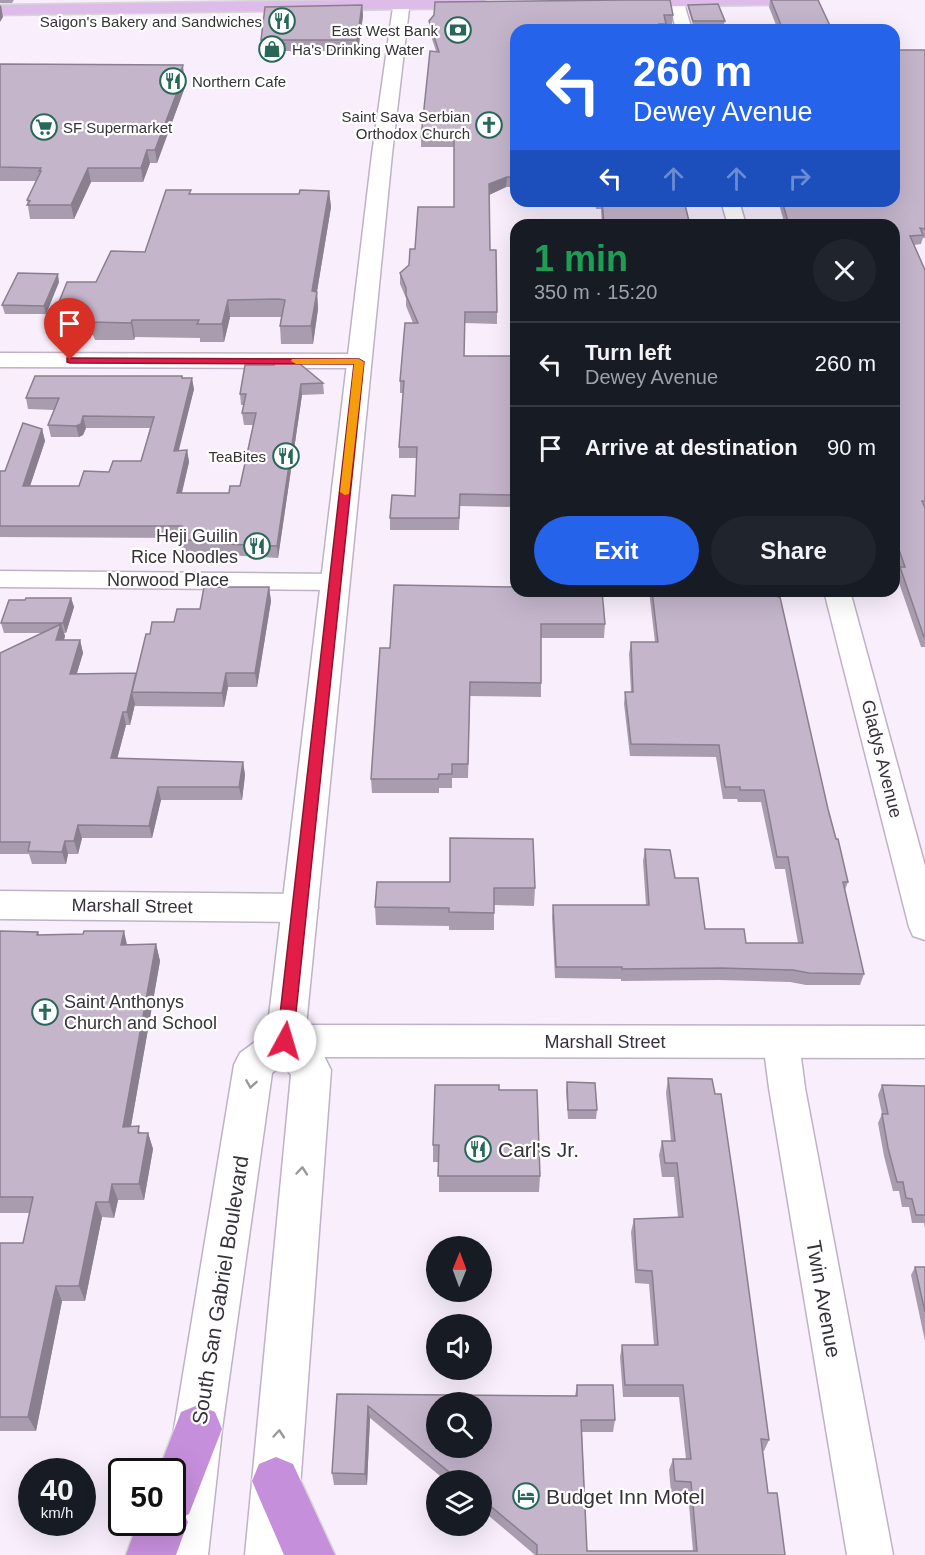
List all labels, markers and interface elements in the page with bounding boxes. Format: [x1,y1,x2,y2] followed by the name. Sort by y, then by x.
[267,6,297,36] restaurant icon: Saigon's Bakery and Sandwiches
[40,13,262,30] place label: Saigon's Bakery and Sandwiches
[443,15,473,45] bank icon: East West Bank
[332,22,438,39] place label: East West Bank
[257,34,287,64] shop icon: Ha's Drinking Water
[292,41,424,58] place label: Ha's Drinking Water
[534,48,612,126] icon: left
[633,48,752,95] text: 260 m
[158,66,188,96] restaurant icon: Northern Cafe
[192,73,286,90] place label: Northern Cafe
[633,97,813,127] text: Dewey Avenue
[342,108,470,142] place label: Saint Sava Serbian Orthodox Church
[474,110,504,140] church icon: Saint Sava Serbian Orthodox Church
[29,112,59,142] supermarket icon: SF Supermarket
[63,119,173,136] place label: SF Supermarket
[594,162,627,195] icon: left
[657,162,690,195] icon: ahead
[720,162,753,195] icon: ahead
[783,162,816,195] icon: right
[534,238,628,279] text: 1 min
[813,239,876,302] button: close
[534,281,657,303] text: 350 m · 15:20
[44,298,95,360] pin
[53,307,86,340] icon: arrive
[585,340,671,365] text: Turn left
[534,348,567,381] icon: left
[815,351,876,376] text: 260 m
[585,366,718,388] text: Dewey Avenue
[534,432,567,465] icon: arrive
[585,435,798,460] text: Arrive at destination
[827,435,876,460] text: 90 m
[271,441,301,471] restaurant icon: TeaBites
[208,448,266,465] place label: TeaBites
[534,516,699,585] button: Exit
[711,516,876,585] button: Share
[131,526,238,567] place label: Heji Guilin Rice Noodles
[242,531,272,561] restaurant icon: Heji Guilin Rice Noodles
[107,570,229,590] street label: Norwood Place
[858,698,906,820] street label: Gladys Avenue
[71,895,193,917] street label: Marshall Street
[64,992,217,1033] place label: Saint Anthonys Church and School
[30,997,60,1027] church icon: Saint Anthonys Church and School
[253,1009,317,1073] position arrow
[544,1032,666,1052] street label: Marshall Street
[246,1079,258,1088] one-way arrow
[463,1134,493,1164] restaurant icon: Carl's Jr.
[498,1138,579,1161] place label: Carl's Jr.
[187,1154,253,1426] street label: South San Gabriel Boulevard
[295,1166,308,1175] one-way arrow
[426,1236,492,1302] north arrow
[426,1236,492,1536] map controls
[802,1239,846,1359] street label: Twin Avenue
[426,1314,492,1380] button: sound
[426,1392,492,1458] button: search
[272,1429,285,1438] one-way arrow
[108,1458,186,1536] speed limit sign: 50
[426,1470,492,1536] button: layers
[40,1473,74,1506] text: 40
[511,1481,541,1511] hotel icon: Budget Inn Motel
[546,1485,705,1508] place label: Budget Inn Motel
[41,1504,73,1521] text: km/h

